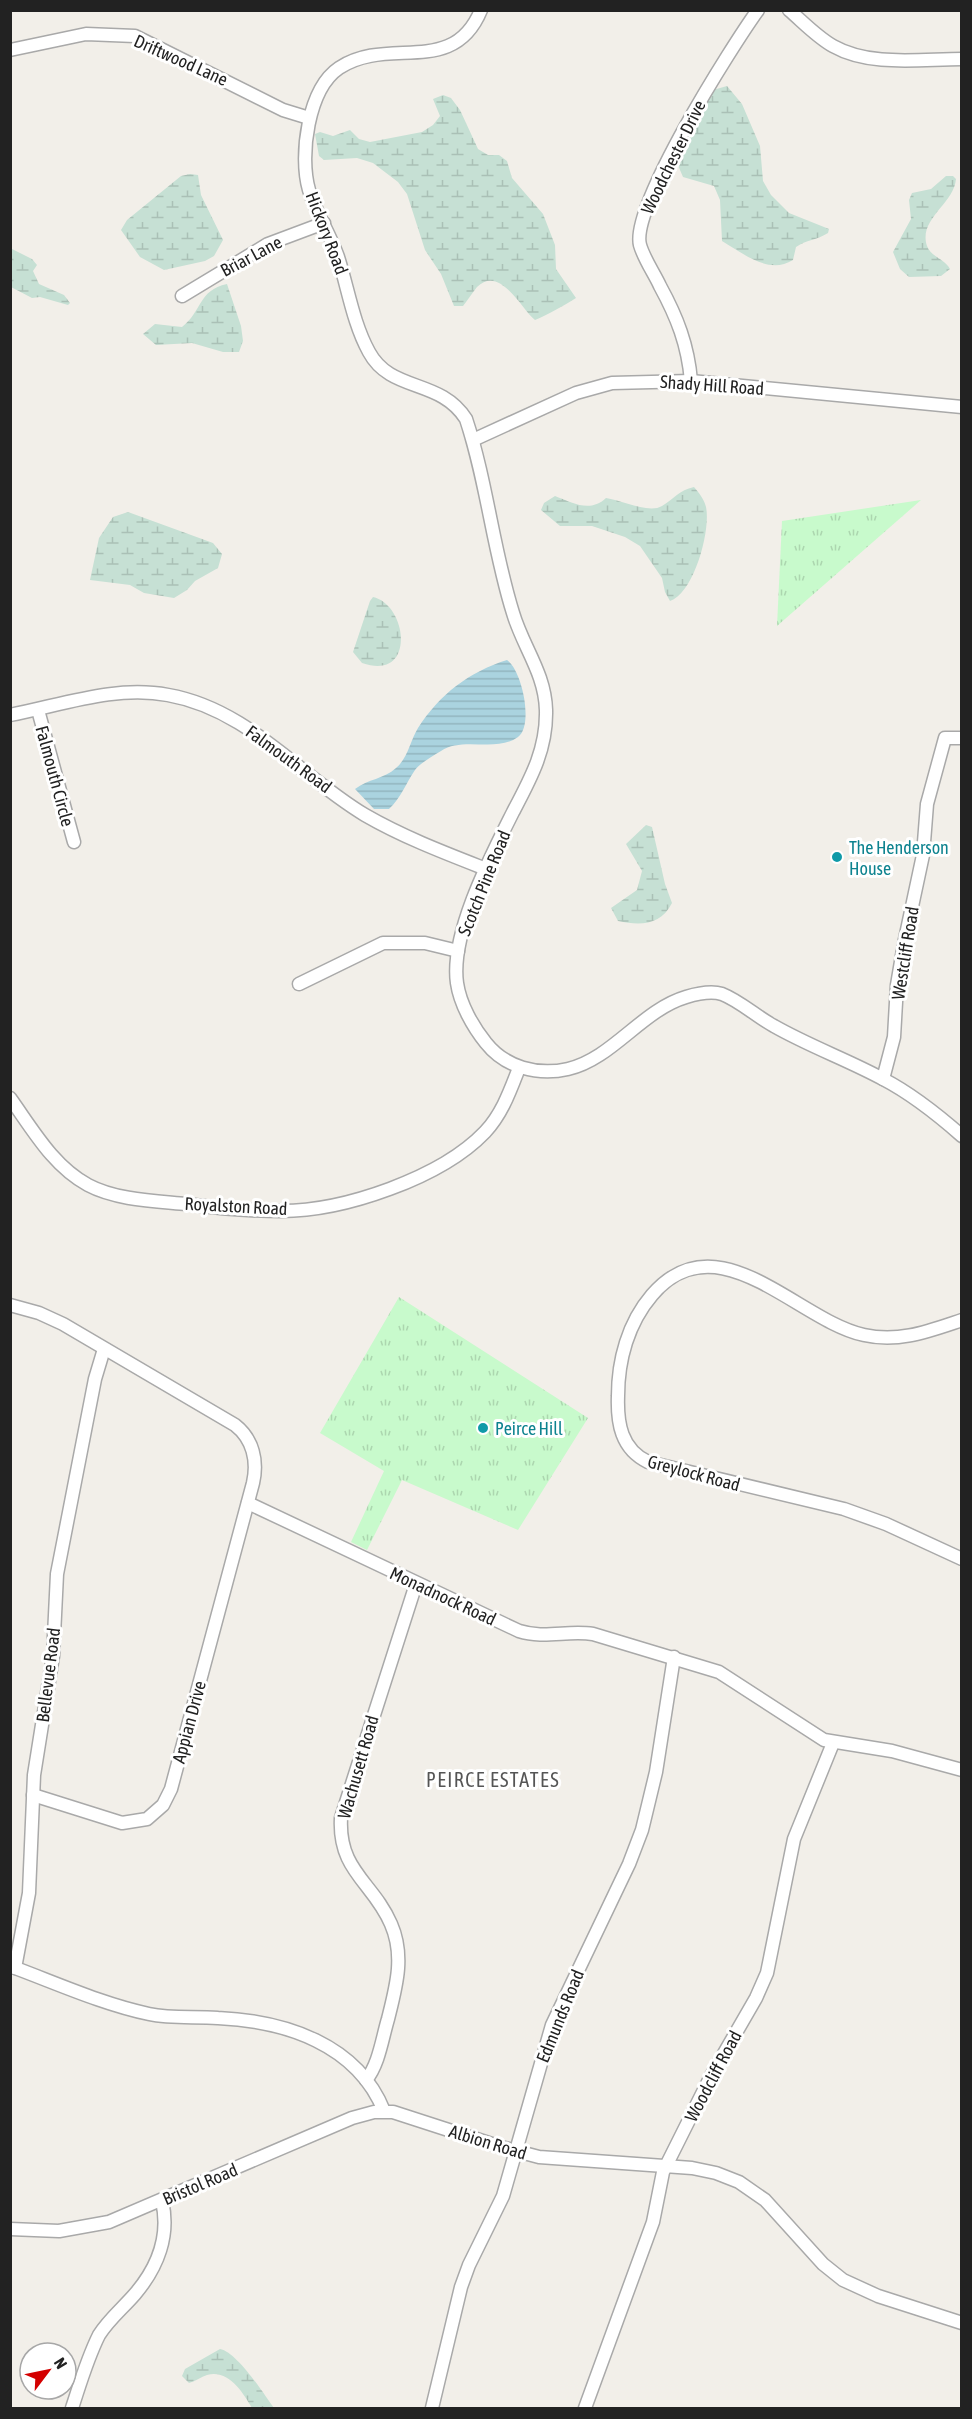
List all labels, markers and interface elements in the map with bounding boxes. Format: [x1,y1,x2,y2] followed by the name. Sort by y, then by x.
[131,30,231,90] street label: Driftwood Lane
[636,97,710,217] street label: Woodchester Drive
[302,189,352,277] street label: Hickory Road
[217,231,285,281] street label: Briar Lane
[659,371,765,399] street label: Shady Hill Road
[242,721,336,797] street label: Falmouth Road
[31,723,79,829] street label: Falmouth Circle
[453,827,515,939] street label: Scotch Pine Road
[849,837,949,879] place label: The Henderson House
[830,850,844,864] marker: The Henderson House
[887,905,923,1001] street label: Westcliff Road
[184,1193,288,1219] street label: Royalston Road
[495,1418,563,1439] place label: Peirce Hill
[476,1421,490,1435] marker: Peirce Hill
[646,1451,742,1495] street label: Greylock Road
[387,1562,499,1630] street label: Monadnock Road
[32,1626,64,1724] street label: Bellevue Road
[168,1678,210,1766] street label: Appian Drive
[333,1713,383,1821] street label: Wachusett Road
[426,1768,560,1791] district label: PEIRCE ESTATES
[532,1966,588,2066] street label: Edmunds Road
[680,2027,746,2125] street label: Woodcliff Road
[447,2120,529,2164] street label: Albion Road
[159,2159,241,2209] street label: Bristol Road
[18,2341,78,2401] north arrow
[51,2354,71,2372] text: N

